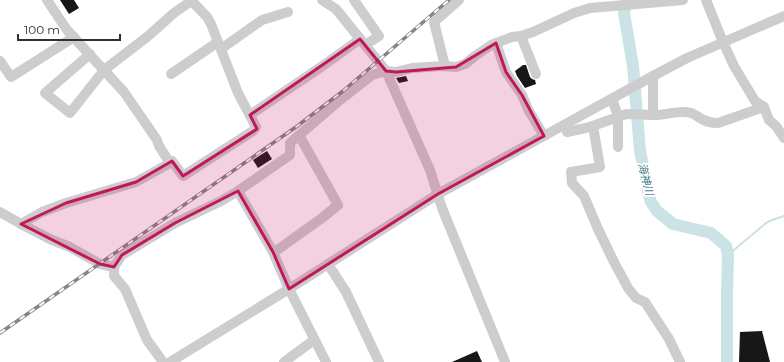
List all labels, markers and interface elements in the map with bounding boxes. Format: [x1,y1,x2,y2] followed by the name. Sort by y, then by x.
[18,16,120,42] scale bar
[24,22,60,37] text: 100 m
[635,161,657,198] water label: 海神川

